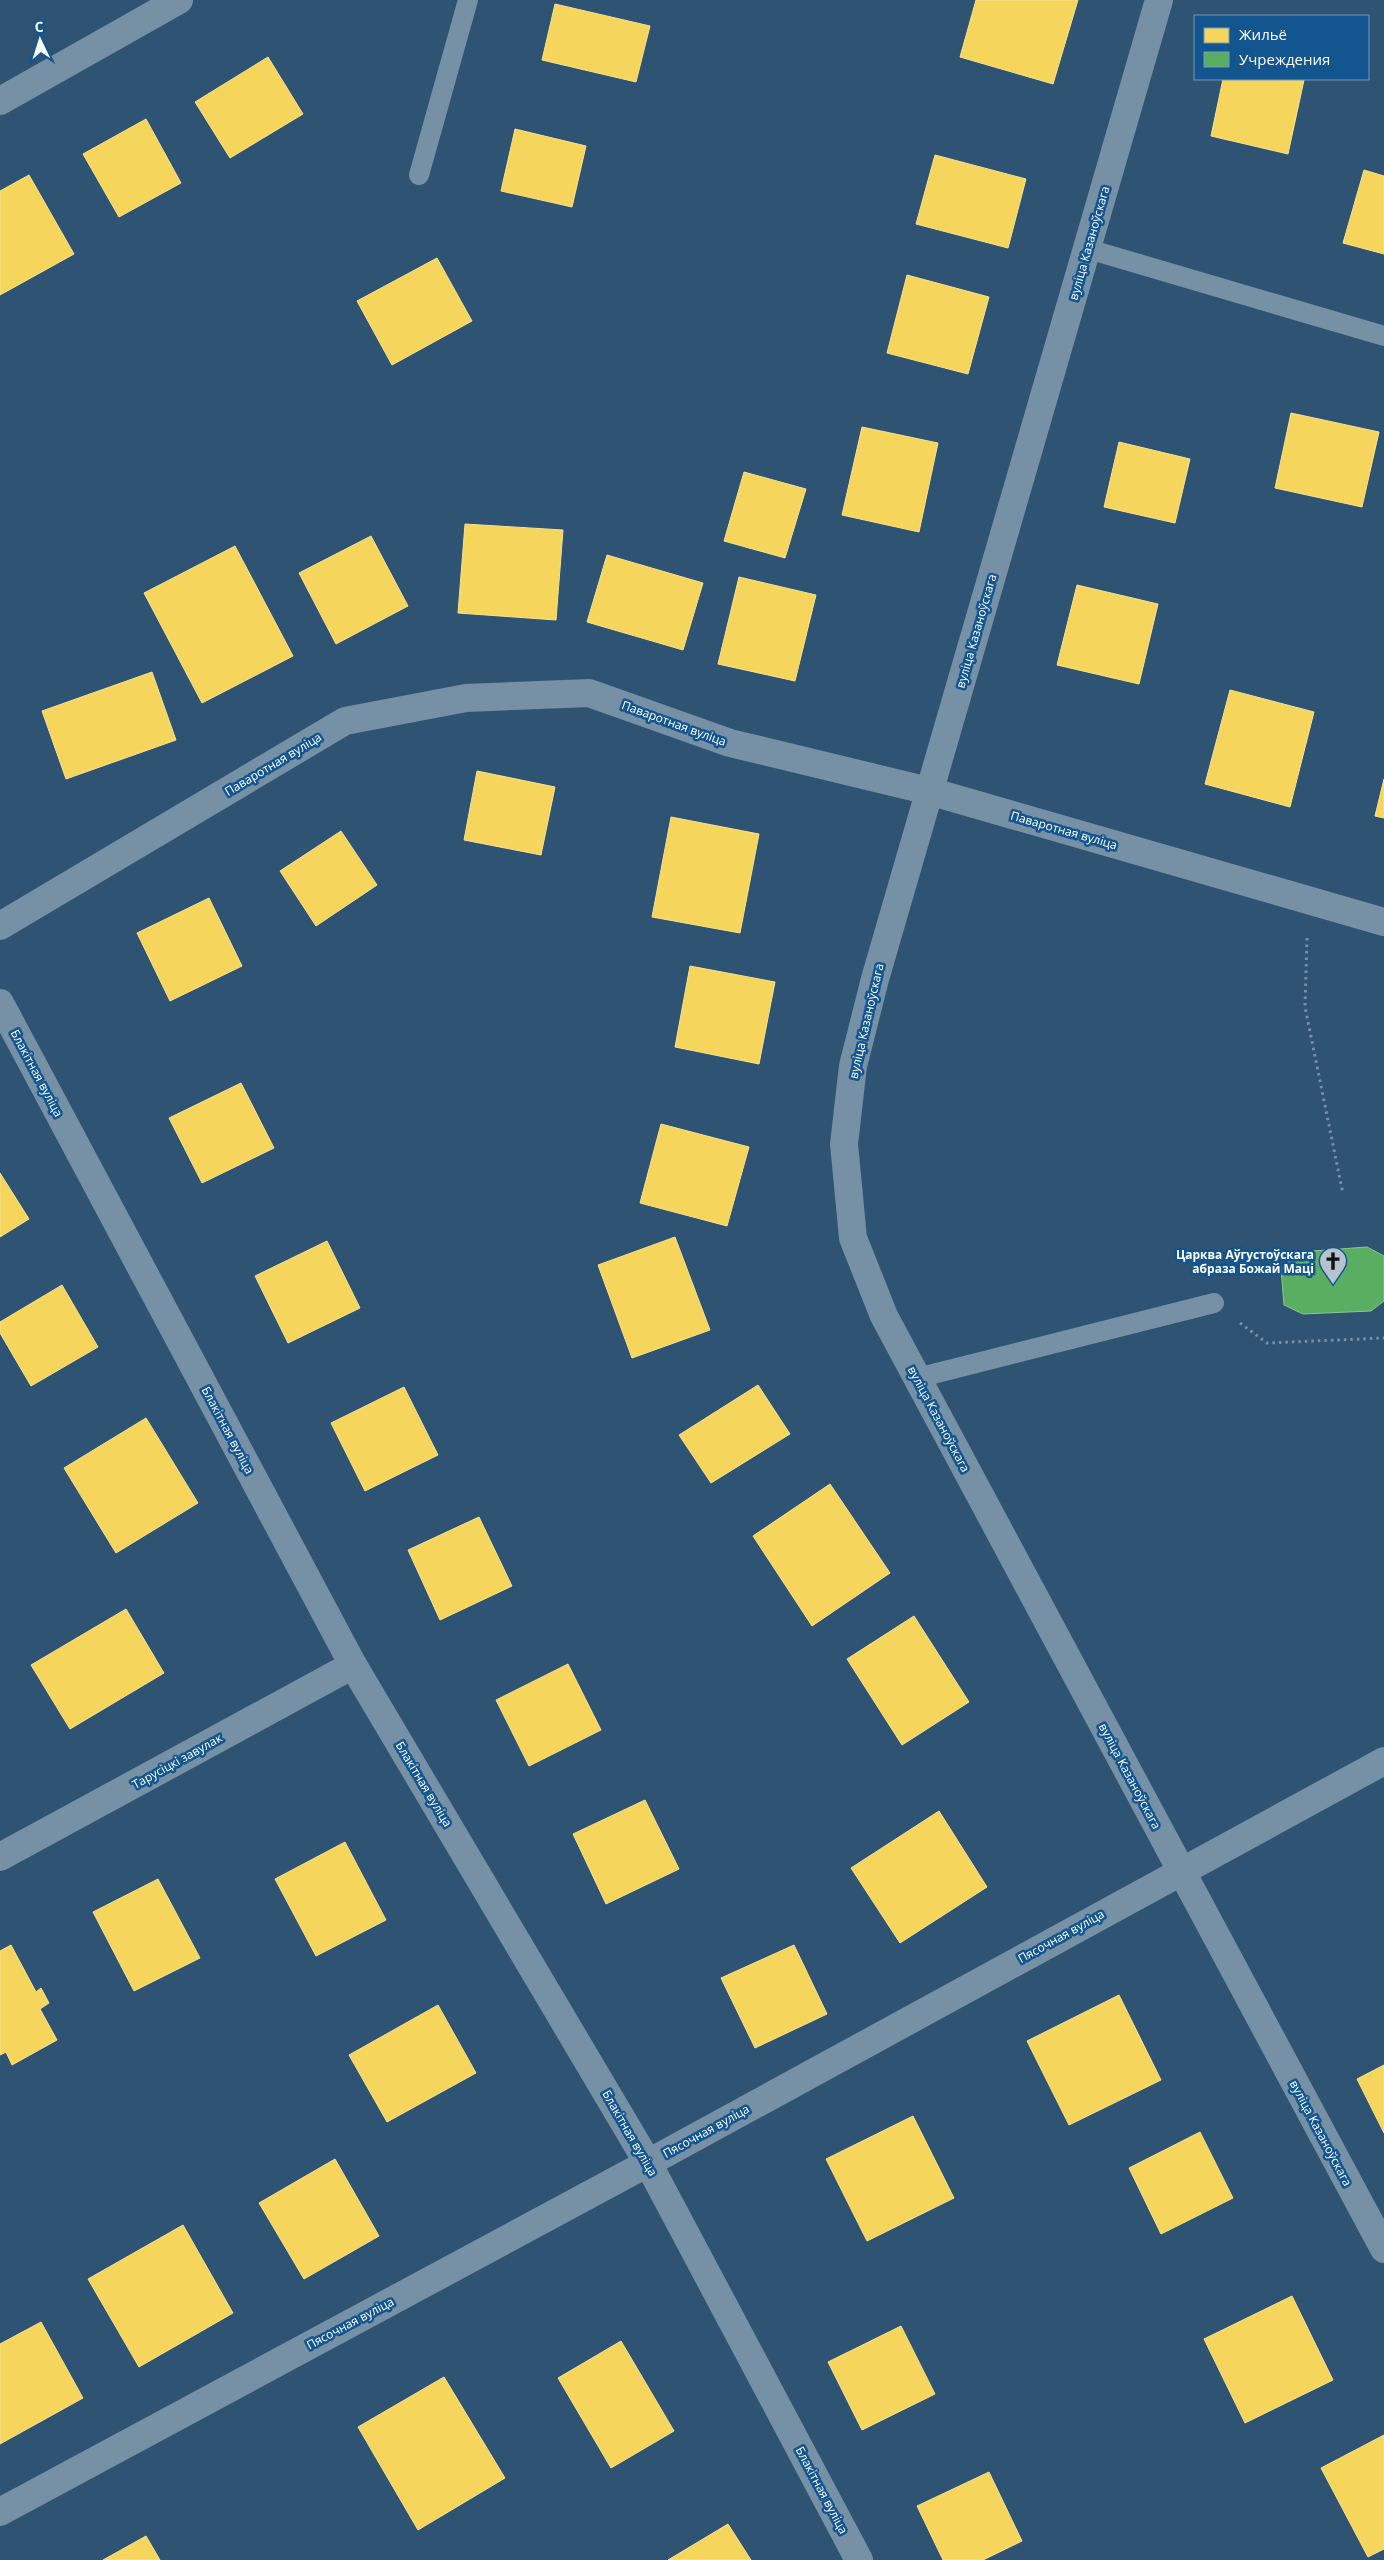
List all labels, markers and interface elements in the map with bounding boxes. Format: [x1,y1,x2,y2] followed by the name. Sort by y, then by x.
[15,15,65,65] north arrow
[1194,15,1369,80] legend
[34,17,44,36] text: С
[1239,24,1287,44] text: Жильё
[1239,49,1330,69] text: Учреждения
[1065,184,1113,302] street label: вуліца Казаноўскага
[952,572,1000,690] street label: вуліца Казаноўскага
[619,696,729,750] street label: Паваротная вуліца
[221,728,325,800] street label: Паваротная вуліца
[1009,807,1119,853] street label: Паваротная вуліца
[844,962,888,1080] street label: вуліца Казаноўскага
[7,1026,67,1120] street label: Блакітная вуліца
[1176,1246,1314,1277] place label: Царква Аўгустоўскага абраза Божай Маці
[1318,1246,1348,1285] church icon: Царква Аўгустоўскага абраза Божай Маці
[904,1363,974,1475] street label: вуліца Казаноўскага
[198,1383,258,1477] street label: Блакітная вуліца
[1095,1720,1165,1832] street label: вуліца Казаноўскага
[129,1729,226,1793] street label: Тарусіцкі завулак
[392,1738,456,1830] street label: Блакітная вуліца
[1015,1905,1107,1967] street label: Пясочная вуліца
[1286,2077,1356,2189] street label: вуліца Казаноўскага
[598,2087,662,2179] street label: Блакітная вуліца
[660,2100,752,2162] street label: Пясочная вуліца
[303,2293,397,2353] street label: Пясочная вуліца
[792,2443,852,2537] street label: Блакітная вуліца

